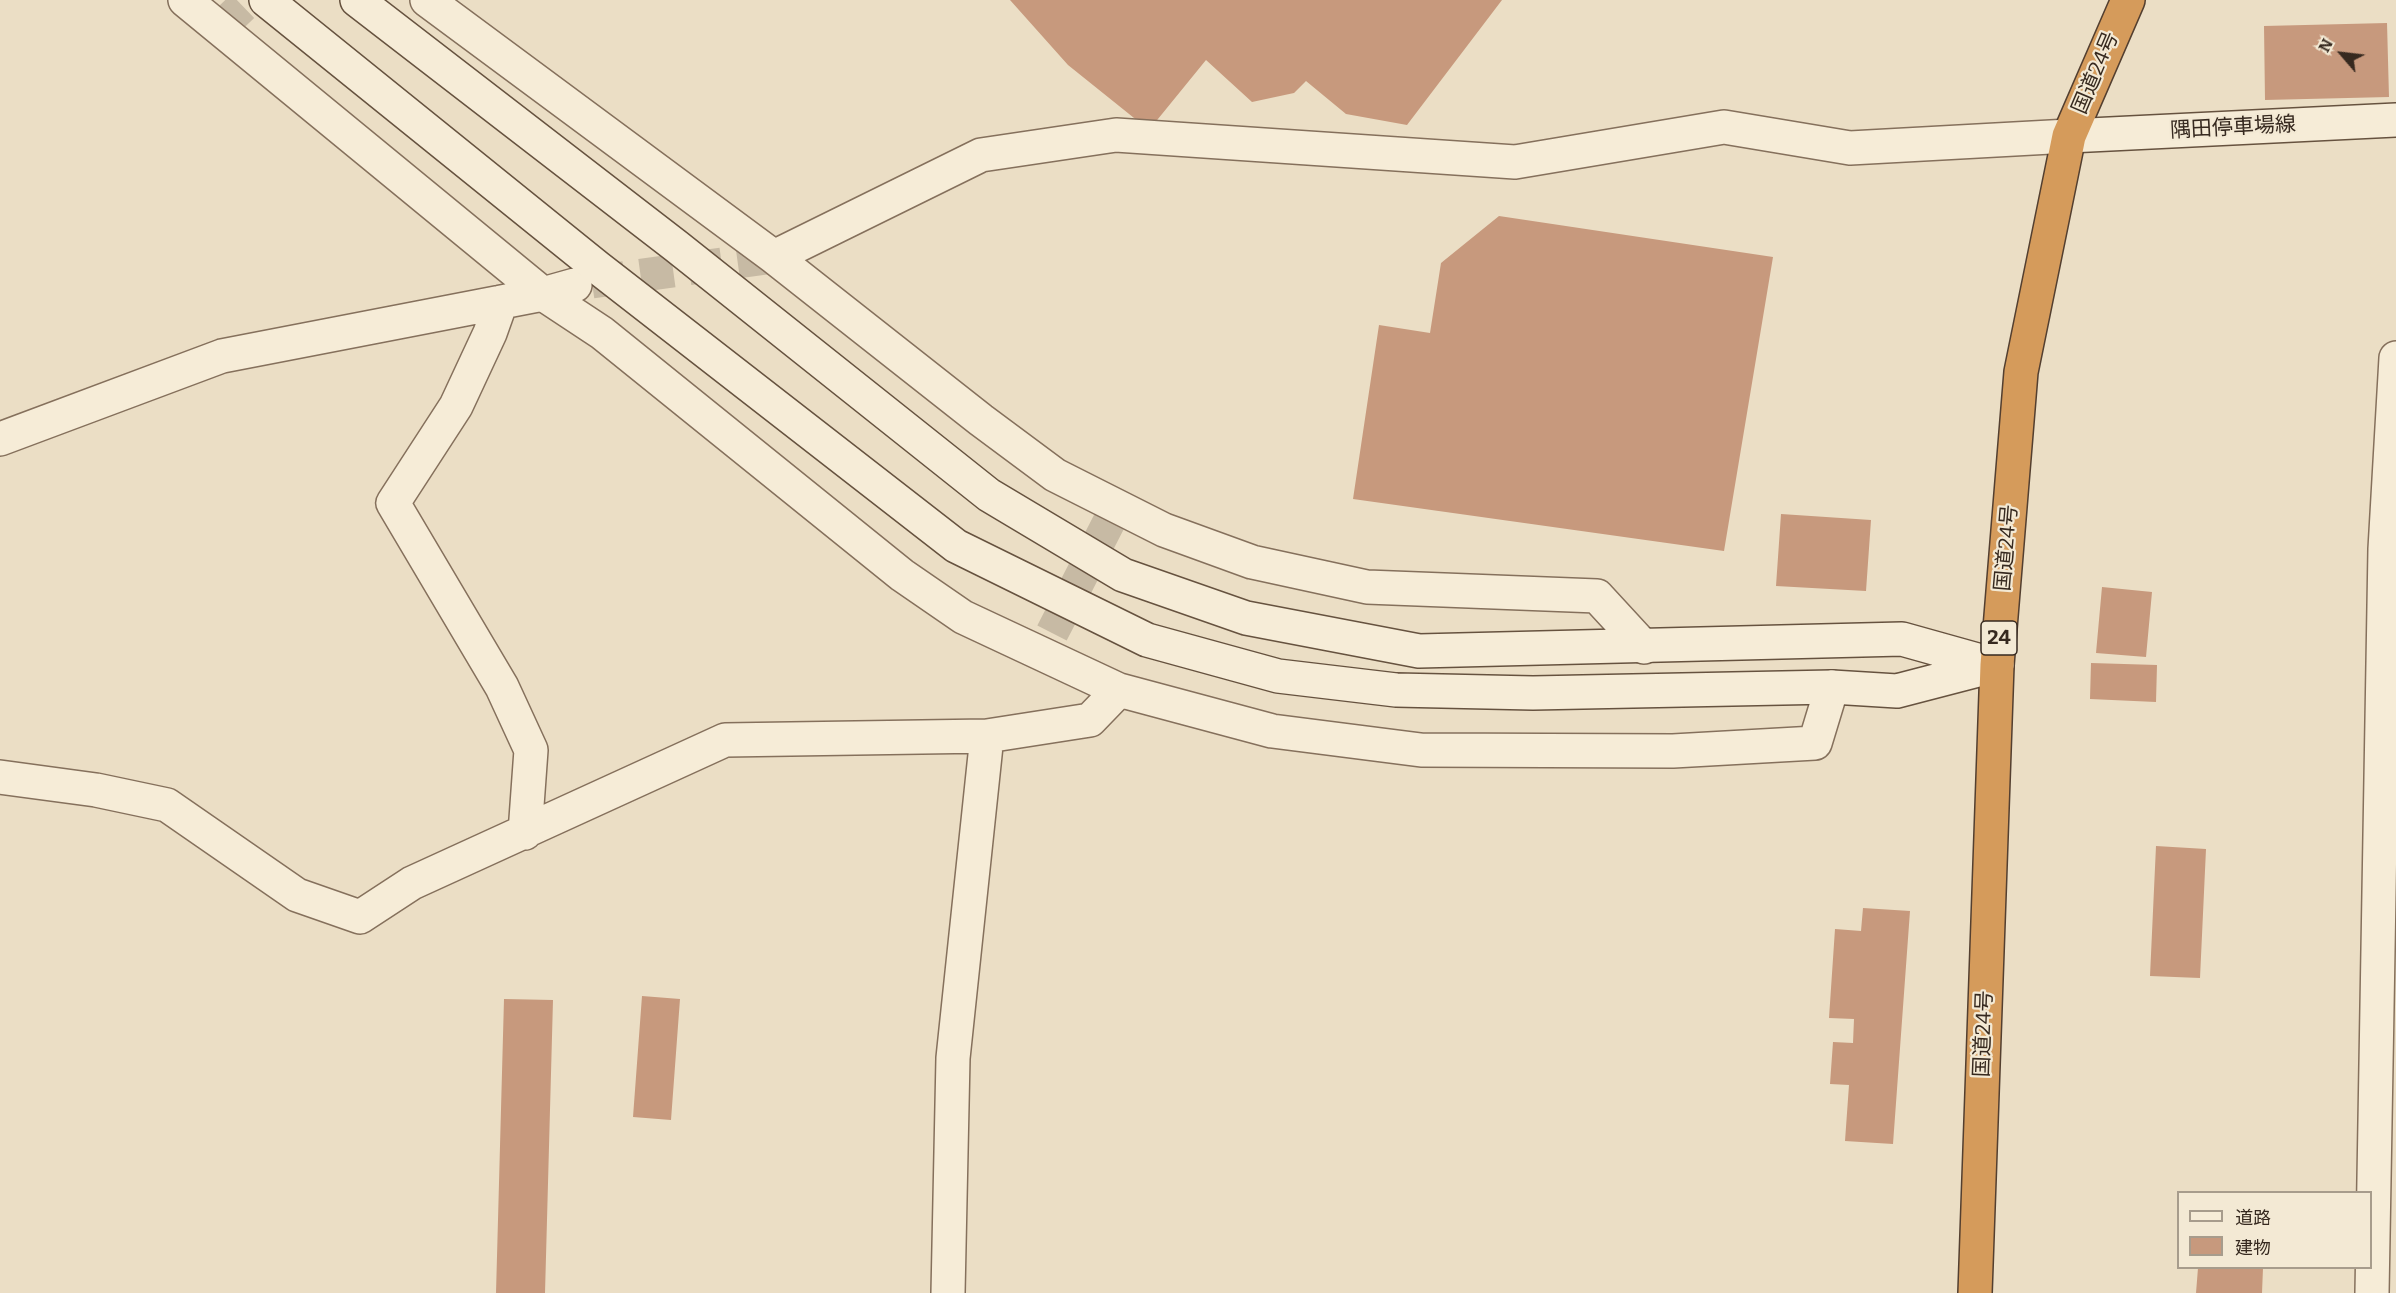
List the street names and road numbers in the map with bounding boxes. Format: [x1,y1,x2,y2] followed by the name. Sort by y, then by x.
[2067,28,2125,118] street label: 国道24号
[2169,112,2297,144] street label: 隅田停車場線
[1991,504,2023,592] street label: 国道24号
[1981,621,2017,655] road number: 24
[1970,990,1998,1078] street label: 国道24号

